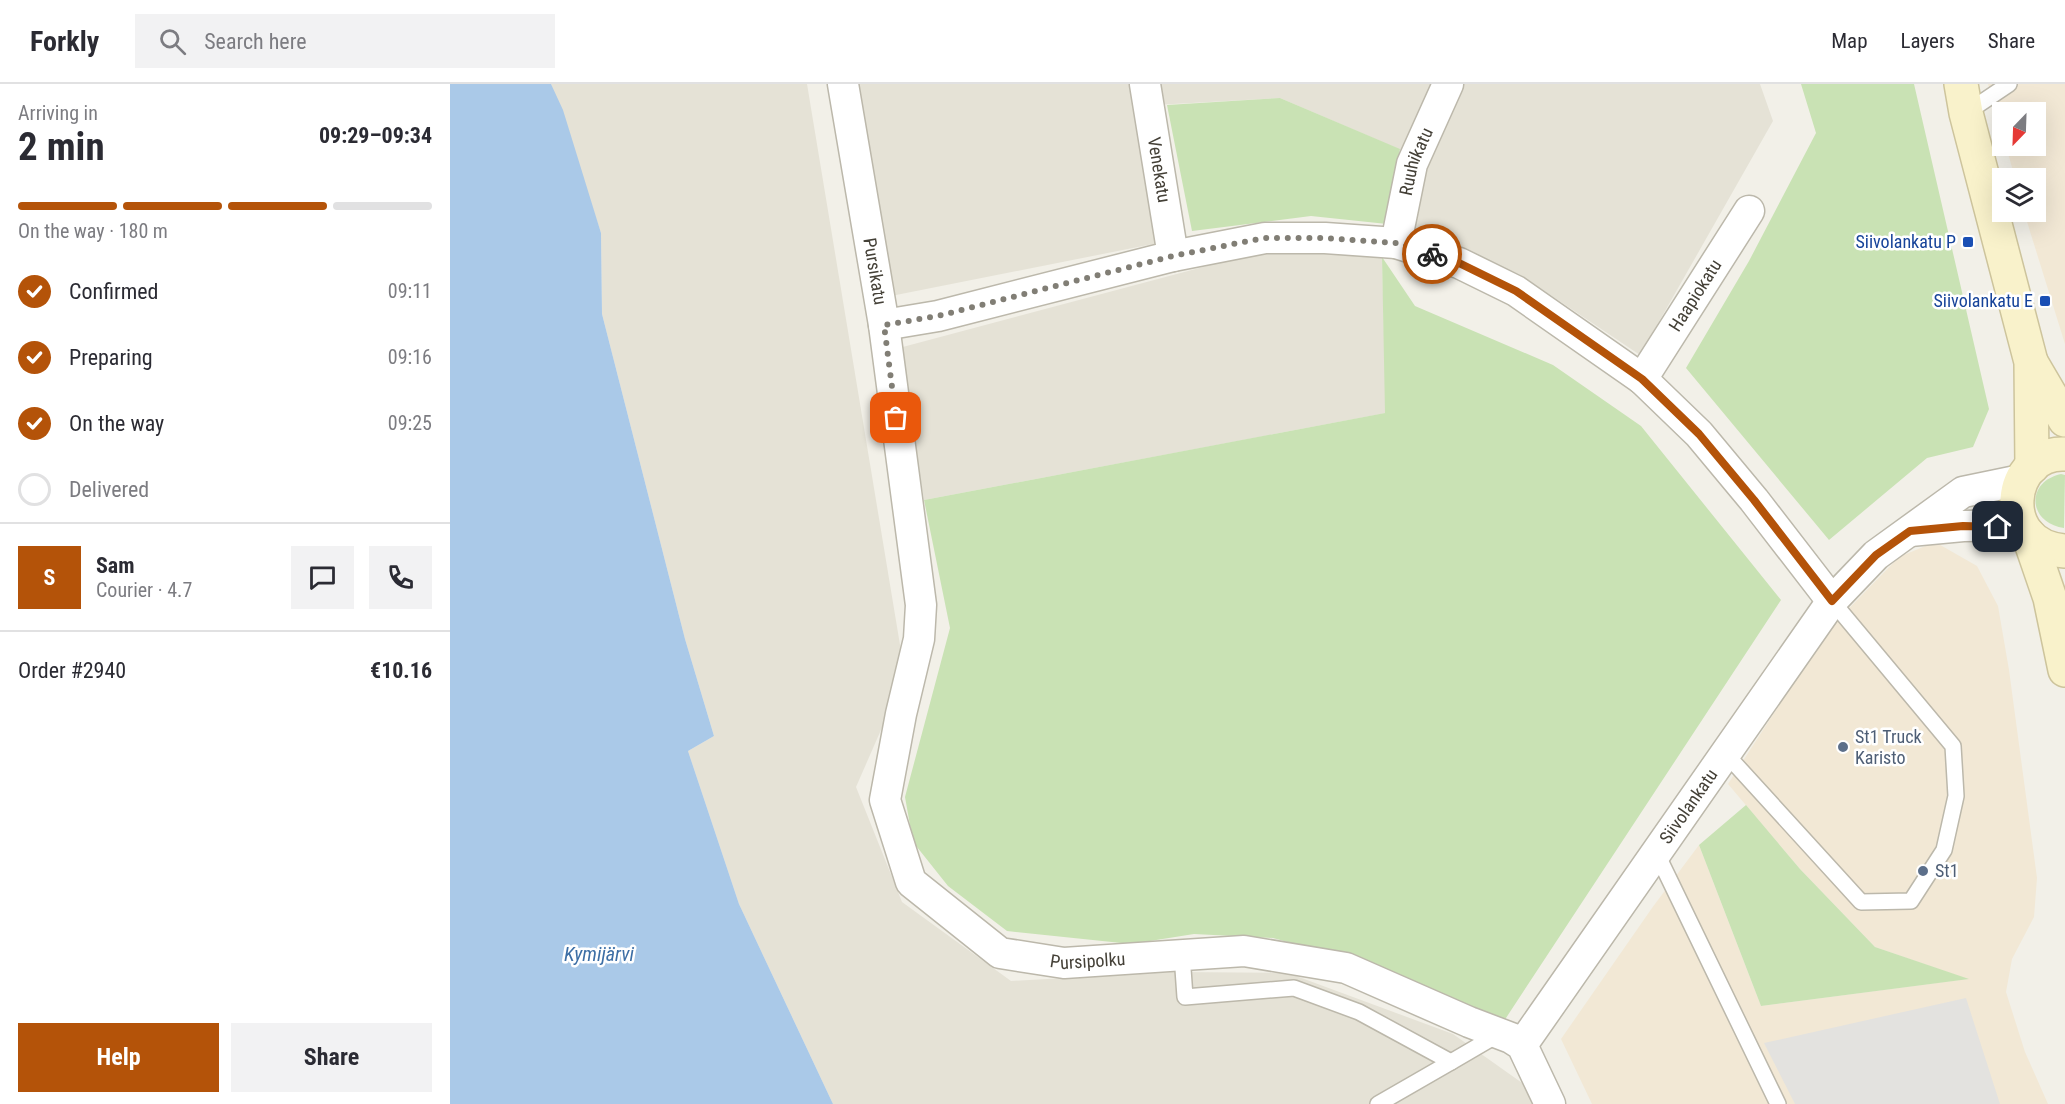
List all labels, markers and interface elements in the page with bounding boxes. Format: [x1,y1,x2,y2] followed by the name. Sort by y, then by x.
[135,14,555,68] search box
[30,25,99,58] text: Forkly
[156,25,189,58] icon: search
[204,29,307,54] text: Search here
[1831,29,1868,53] text: Map
[1901,29,1955,53] text: Layers
[1988,29,2035,53] text: Share
[18,101,98,125] text: Arriving in
[1992,102,2046,156] north arrow
[1992,102,2046,222] map controls
[319,123,432,148] text: 09:29–09:34
[18,124,105,170] text: 2 min
[1395,124,1437,197] street label: Ruuhikatu
[1144,135,1175,204] street label: Venekatu
[1992,168,2046,222] button: layers
[18,219,168,243] text: On the way · 180 m
[1402,224,1462,284] courier
[1855,231,1956,252] place label: Siivolankatu P
[1961,235,1975,249] marker: Siivolankatu P
[859,236,891,306] street label: Pursikatu
[1416,238,1449,271] icon: bike
[1664,255,1725,335] street label: Haapiokatu
[18,275,51,308] icon: check
[69,279,158,304] text: Confirmed
[388,279,432,303] text: 09:11
[1933,290,2033,311] place label: Siivolankatu E
[2038,294,2052,308] marker: Siivolankatu E
[18,341,51,374] icon: check
[69,345,153,370] text: Preparing
[388,345,432,369] text: 09:16
[870,392,921,443] pin
[879,401,912,434] icon: bag
[18,407,51,440] icon: check
[69,411,164,436] text: On the way
[388,411,432,435] text: 09:25
[69,477,149,502] text: Delivered
[1972,501,2023,552] pin
[1981,510,2014,543] icon: home
[291,546,354,609] button: chat
[369,546,432,609] button: phone
[96,553,135,578] text: Sam
[44,565,55,590] text: S
[96,578,192,602] text: Courier · 4.7
[18,658,126,683] text: Order #2940
[370,658,432,683] text: €10.16
[1855,726,1922,768] place label: St1 Truck Karisto
[1836,740,1850,754] marker: St1 Truck Karisto
[1655,765,1722,848] street label: Siivolankatu
[1935,860,1959,881] place label: St1
[1916,864,1930,878] marker: St1
[564,942,634,966] water label: Kymijärvi
[1049,948,1126,973] street label: Pursipolku
[18,1023,219,1092] button: Help
[231,1023,432,1092] button: Share

